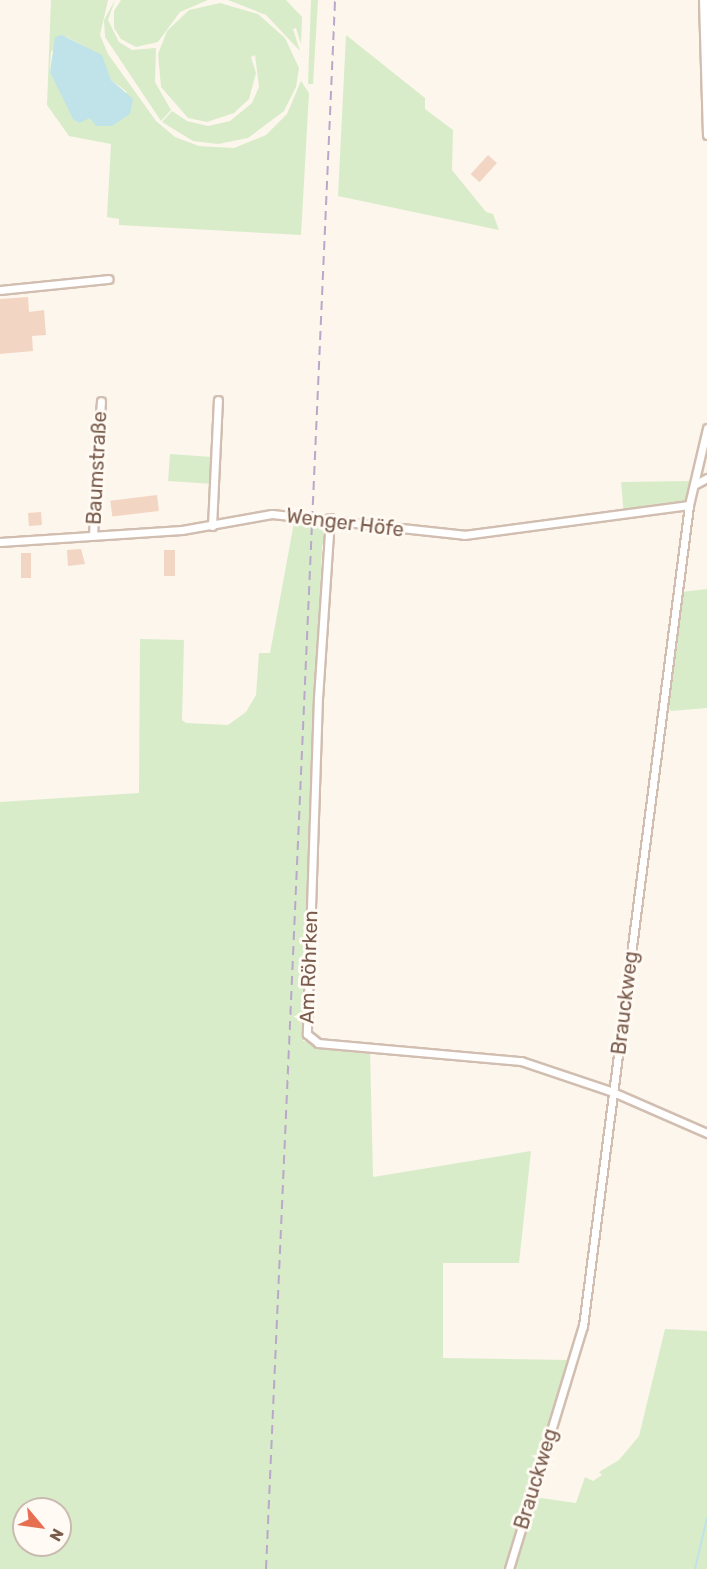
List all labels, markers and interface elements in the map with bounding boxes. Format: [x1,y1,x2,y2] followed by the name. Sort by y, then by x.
[82,411,112,525] street label: Baumstraße
[285,504,405,542] street label: Wenger Höfe
[295,910,323,1024] street label: Am Röhrken
[607,950,643,1056] street label: Brauckweg
[509,1426,563,1532] street label: Brauckweg
[12,1497,72,1557] north arrow
[45,1525,68,1545] text: N

